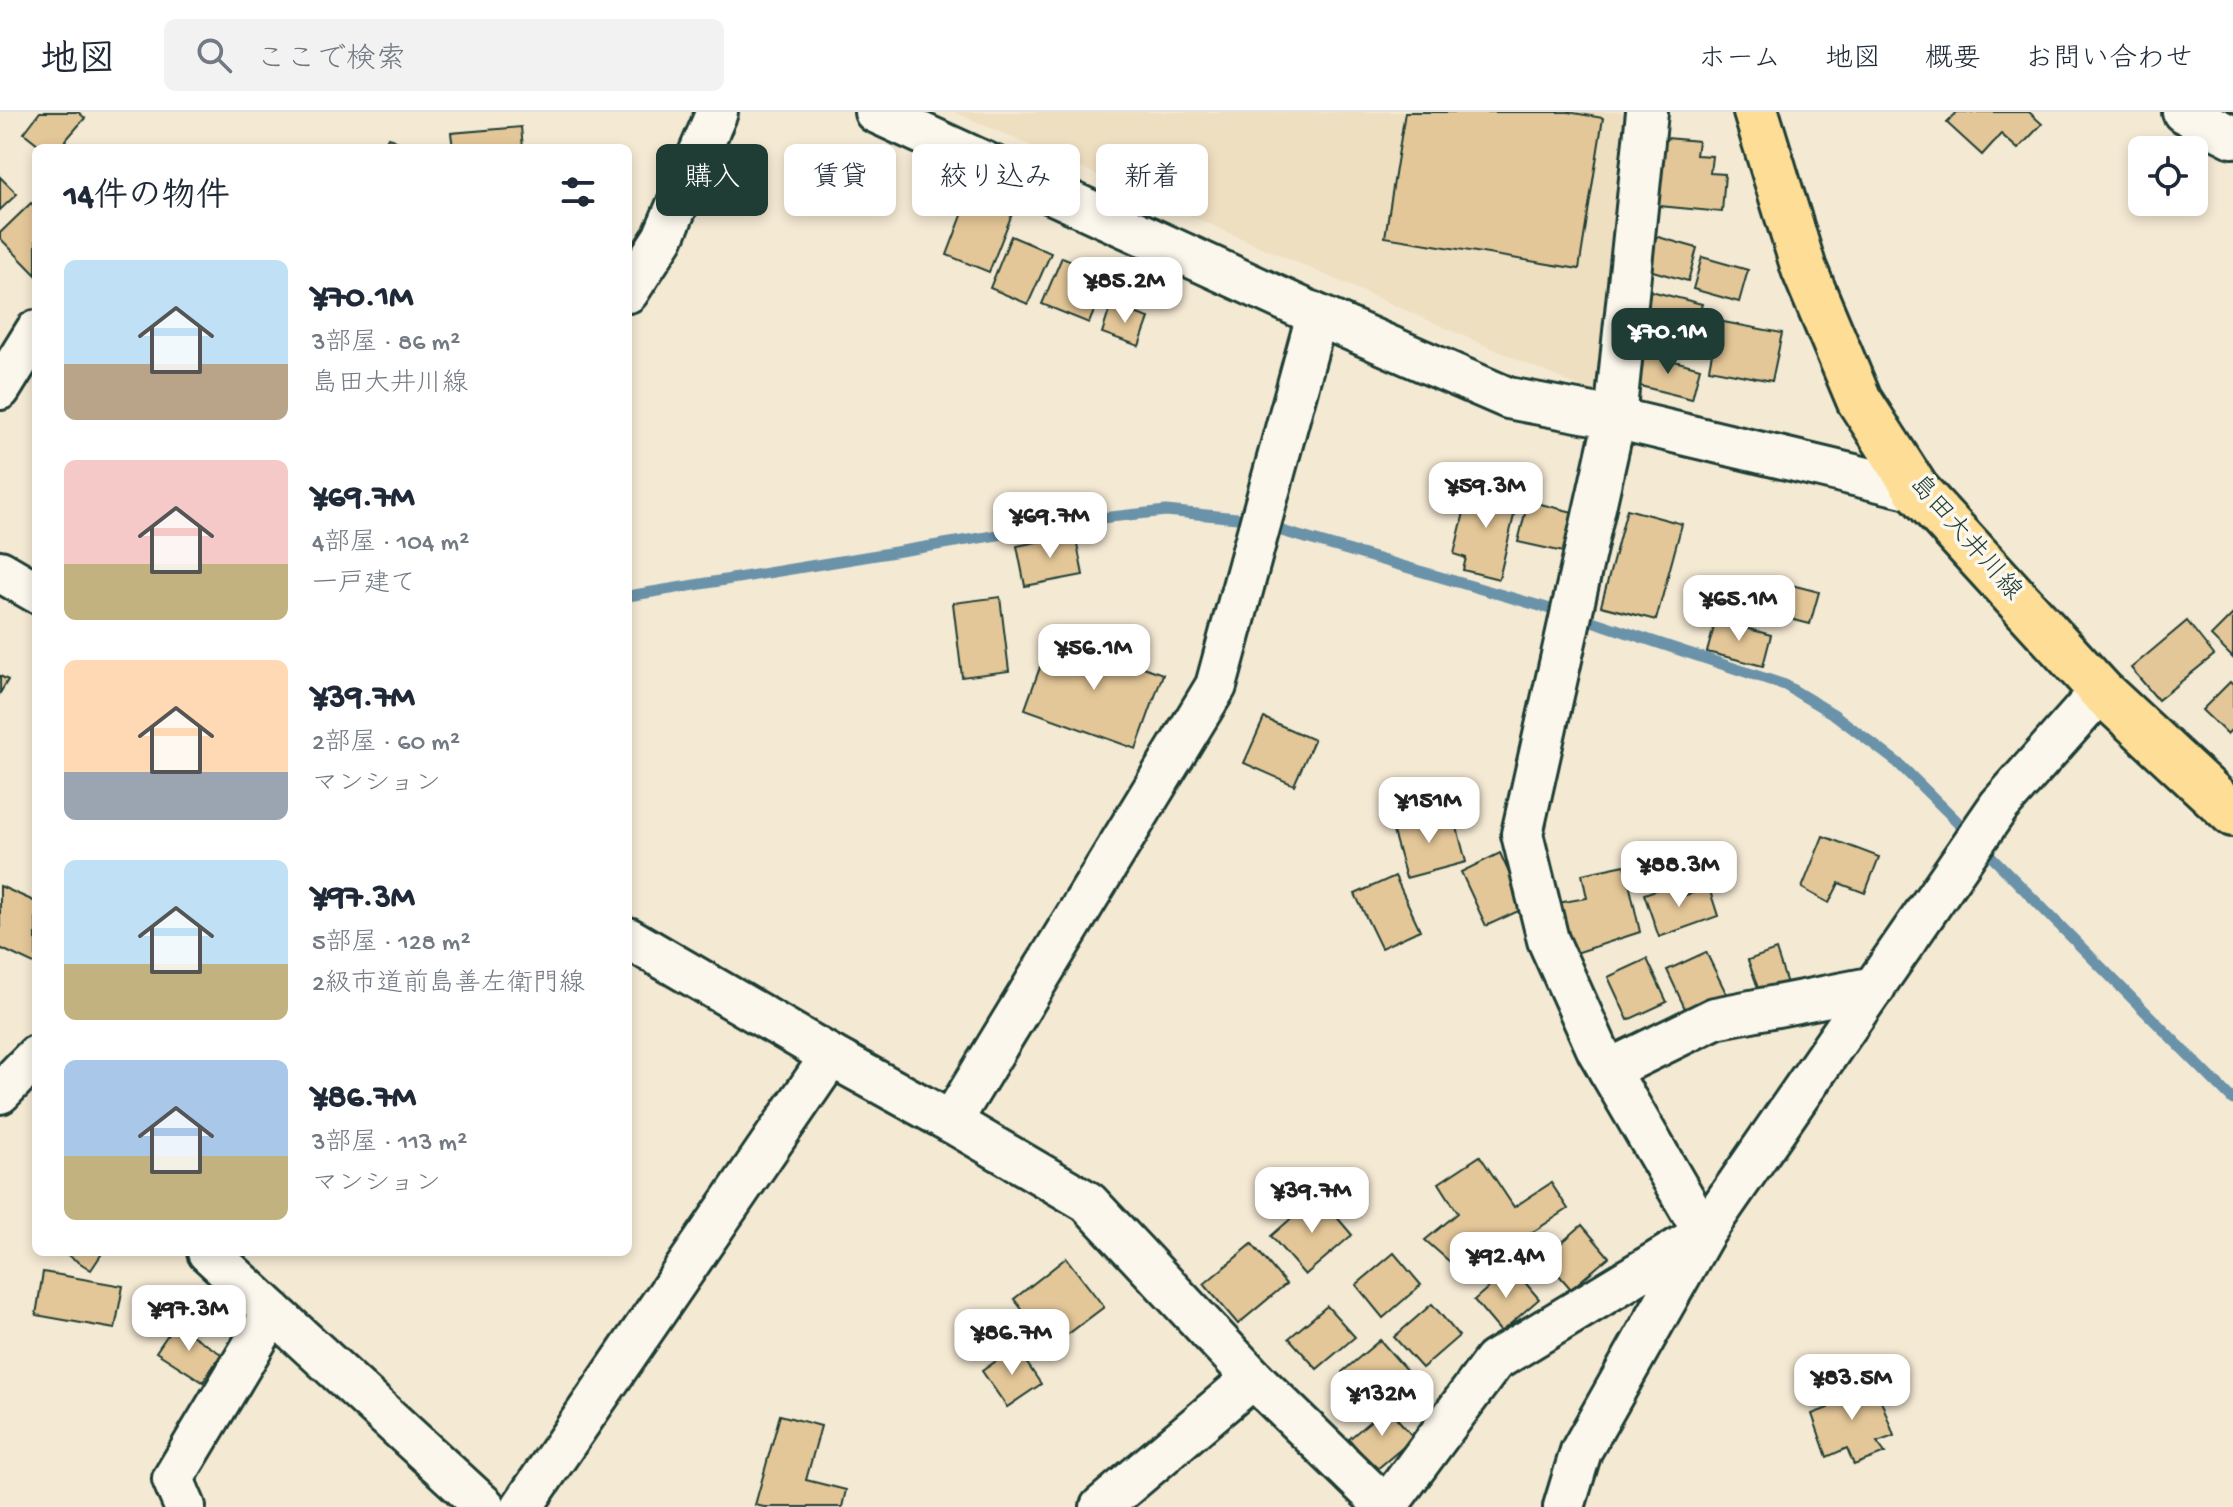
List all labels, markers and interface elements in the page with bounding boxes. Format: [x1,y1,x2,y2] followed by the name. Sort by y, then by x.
[164,19,724,91] search box
[192,33,236,77] icon: search
[40,41,116,85] text: 地図
[256,44,406,79] text: ここで検索
[1698,44,1781,77] text: ホーム
[1825,44,1881,77] text: 地図
[1925,44,1981,77] text: 概要
[2025,44,2193,77] text: お問い合わせ
[2128,136,2208,216] map controls
[2128,136,2208,216] button: locate
[656,144,768,216] chip: 購入
[784,144,896,216] chip: 賃貸
[912,144,1080,216] chip: 絞り込み
[1096,144,1208,216] chip: 新着
[556,170,600,214] icon: filters
[64,179,230,219] text: 14件の物件
[1060,257,1190,325] pin: ¥85.2M
[1086,267,1164,298] text: ¥85.2M
[312,279,413,319] text: ¥70.1M
[128,292,224,388] icon: home
[1603,308,1733,376] pin: ¥70.1M
[1629,318,1707,349] text: ¥70.1M
[312,329,460,360] text: 3部屋 · 86 m²
[312,370,468,401] text: 島田大井川線
[1421,462,1551,530] pin: ¥59.3M
[1901,469,2028,608] street label: 島田大井川線
[1447,472,1525,503] text: ¥59.3M
[312,479,414,519] text: ¥69.7M
[128,492,224,588] icon: home
[985,492,1115,560] pin: ¥69.7M
[1011,502,1089,533] text: ¥69.7M
[312,529,469,560] text: 4部屋 · 104 m²
[312,570,416,601] text: 一戸建て
[1674,575,1804,643] pin: ¥65.1M
[1701,585,1777,616] text: ¥65.1M
[1029,624,1159,692] pin: ¥56.1M
[1056,634,1132,665] text: ¥56.1M
[312,679,414,719] text: ¥39.7M
[128,692,224,788] icon: home
[312,729,460,760] text: 2部屋 · 60 m²
[312,770,441,801] text: マンション
[1373,777,1485,845] pin: ¥151M
[1397,787,1461,818] text: ¥151M
[1614,841,1744,909] pin: ¥88.3M
[1639,851,1719,882] text: ¥88.3M
[312,879,414,919] text: ¥97.3M
[128,892,224,988] icon: home
[312,929,471,960] text: 5部屋 · 128 m²
[312,970,585,1001] text: 2級市道前島善左衛門線
[312,1079,416,1119] text: ¥86.7M
[128,1092,224,1188] icon: home
[312,1129,467,1160] text: 3部屋 · 113 m²
[1247,1167,1377,1235] pin: ¥39.7M
[312,1170,441,1201] text: マンション
[1273,1177,1351,1208] text: ¥39.7M
[1441,1232,1571,1300] pin: ¥92.4M
[1468,1242,1544,1273] text: ¥92.4M
[124,1285,254,1353] pin: ¥97.3M
[150,1295,228,1326] text: ¥97.3M
[947,1309,1077,1377] pin: ¥86.7M
[972,1319,1052,1350] text: ¥86.7M
[1787,1354,1917,1422] pin: ¥83.5M
[1812,1364,1892,1395] text: ¥83.5M
[1326,1370,1438,1438] pin: ¥132M
[1349,1380,1415,1411] text: ¥132M

